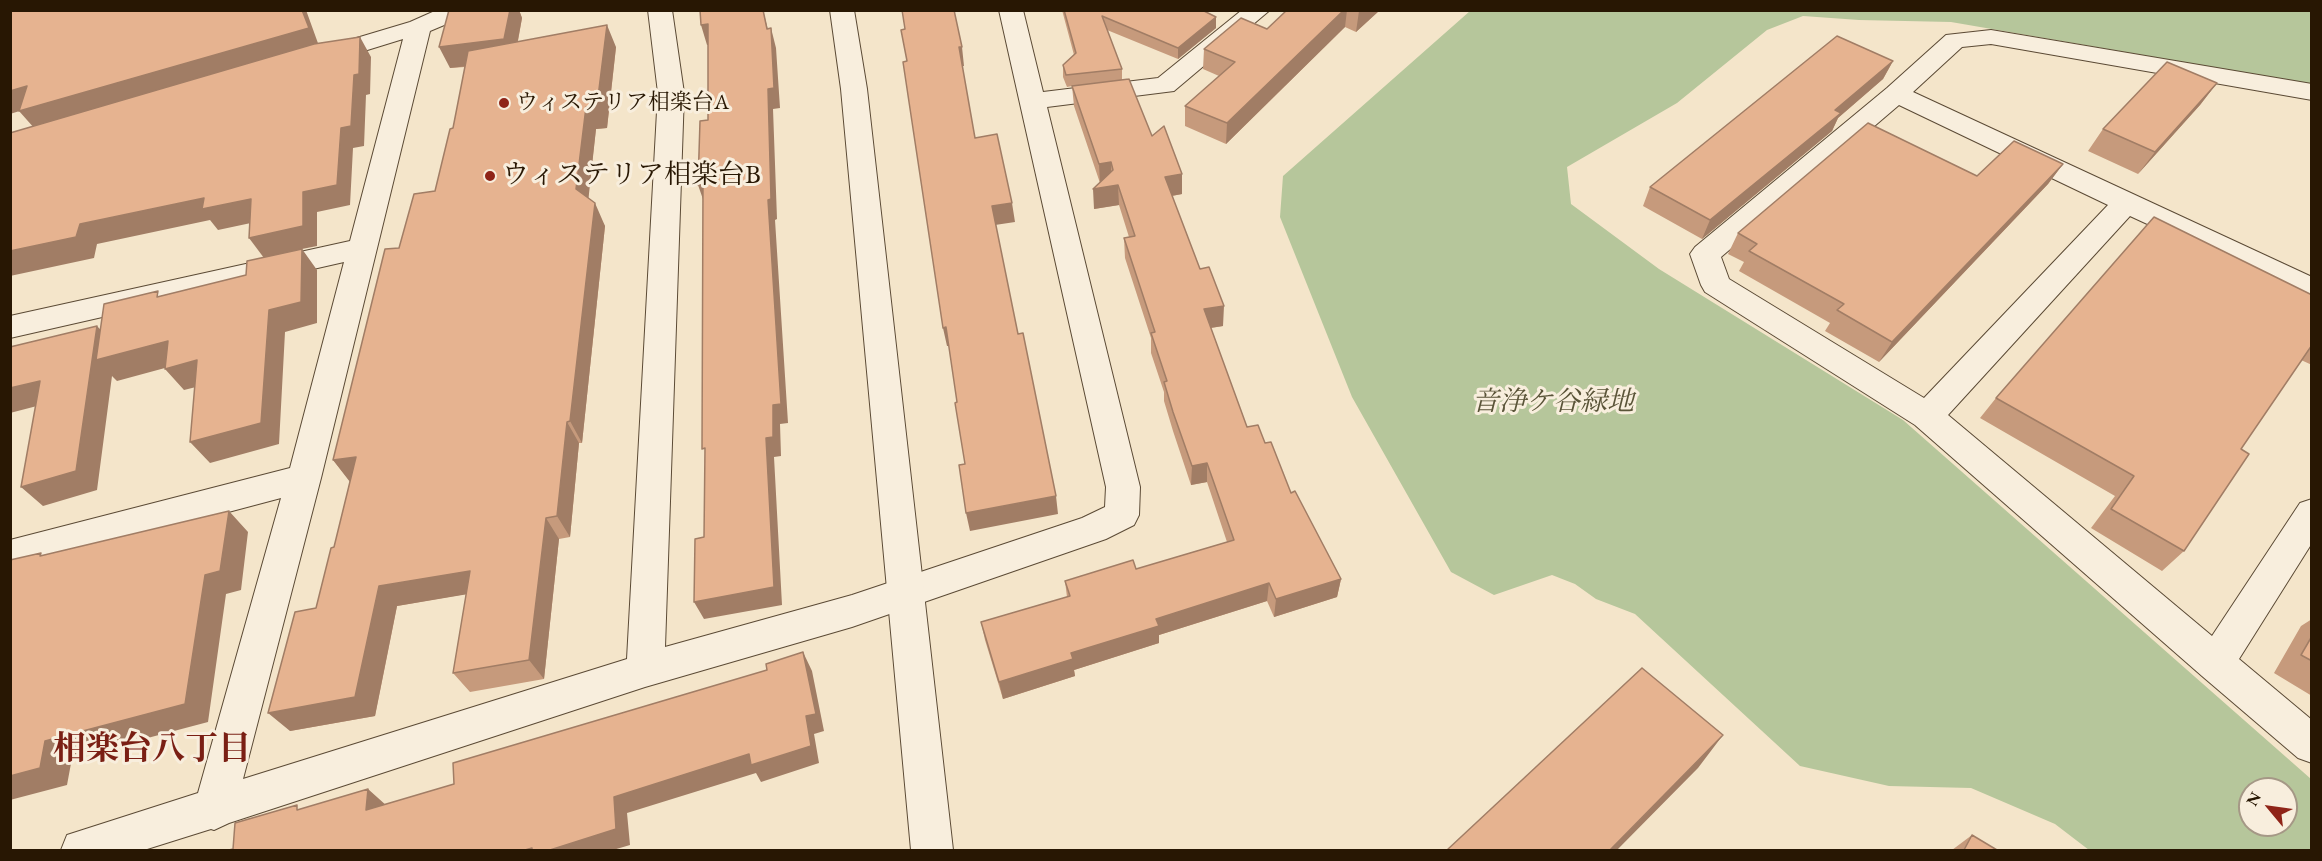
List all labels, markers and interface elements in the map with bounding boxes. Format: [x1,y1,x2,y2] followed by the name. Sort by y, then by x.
[516,90,729,116] place label: ウィステリア相楽台A
[497,96,511,110] marker: ウィステリア相楽台A
[502,160,761,192] place label: ウィステリア相楽台B
[483,169,497,183] marker: ウィステリア相楽台B
[1472,387,1634,419] park label: 音浄ケ谷緑地
[53,730,251,770] district label: 相楽台八丁目
[2238,777,2298,837] north arrow
[2241,788,2266,810] text: N

